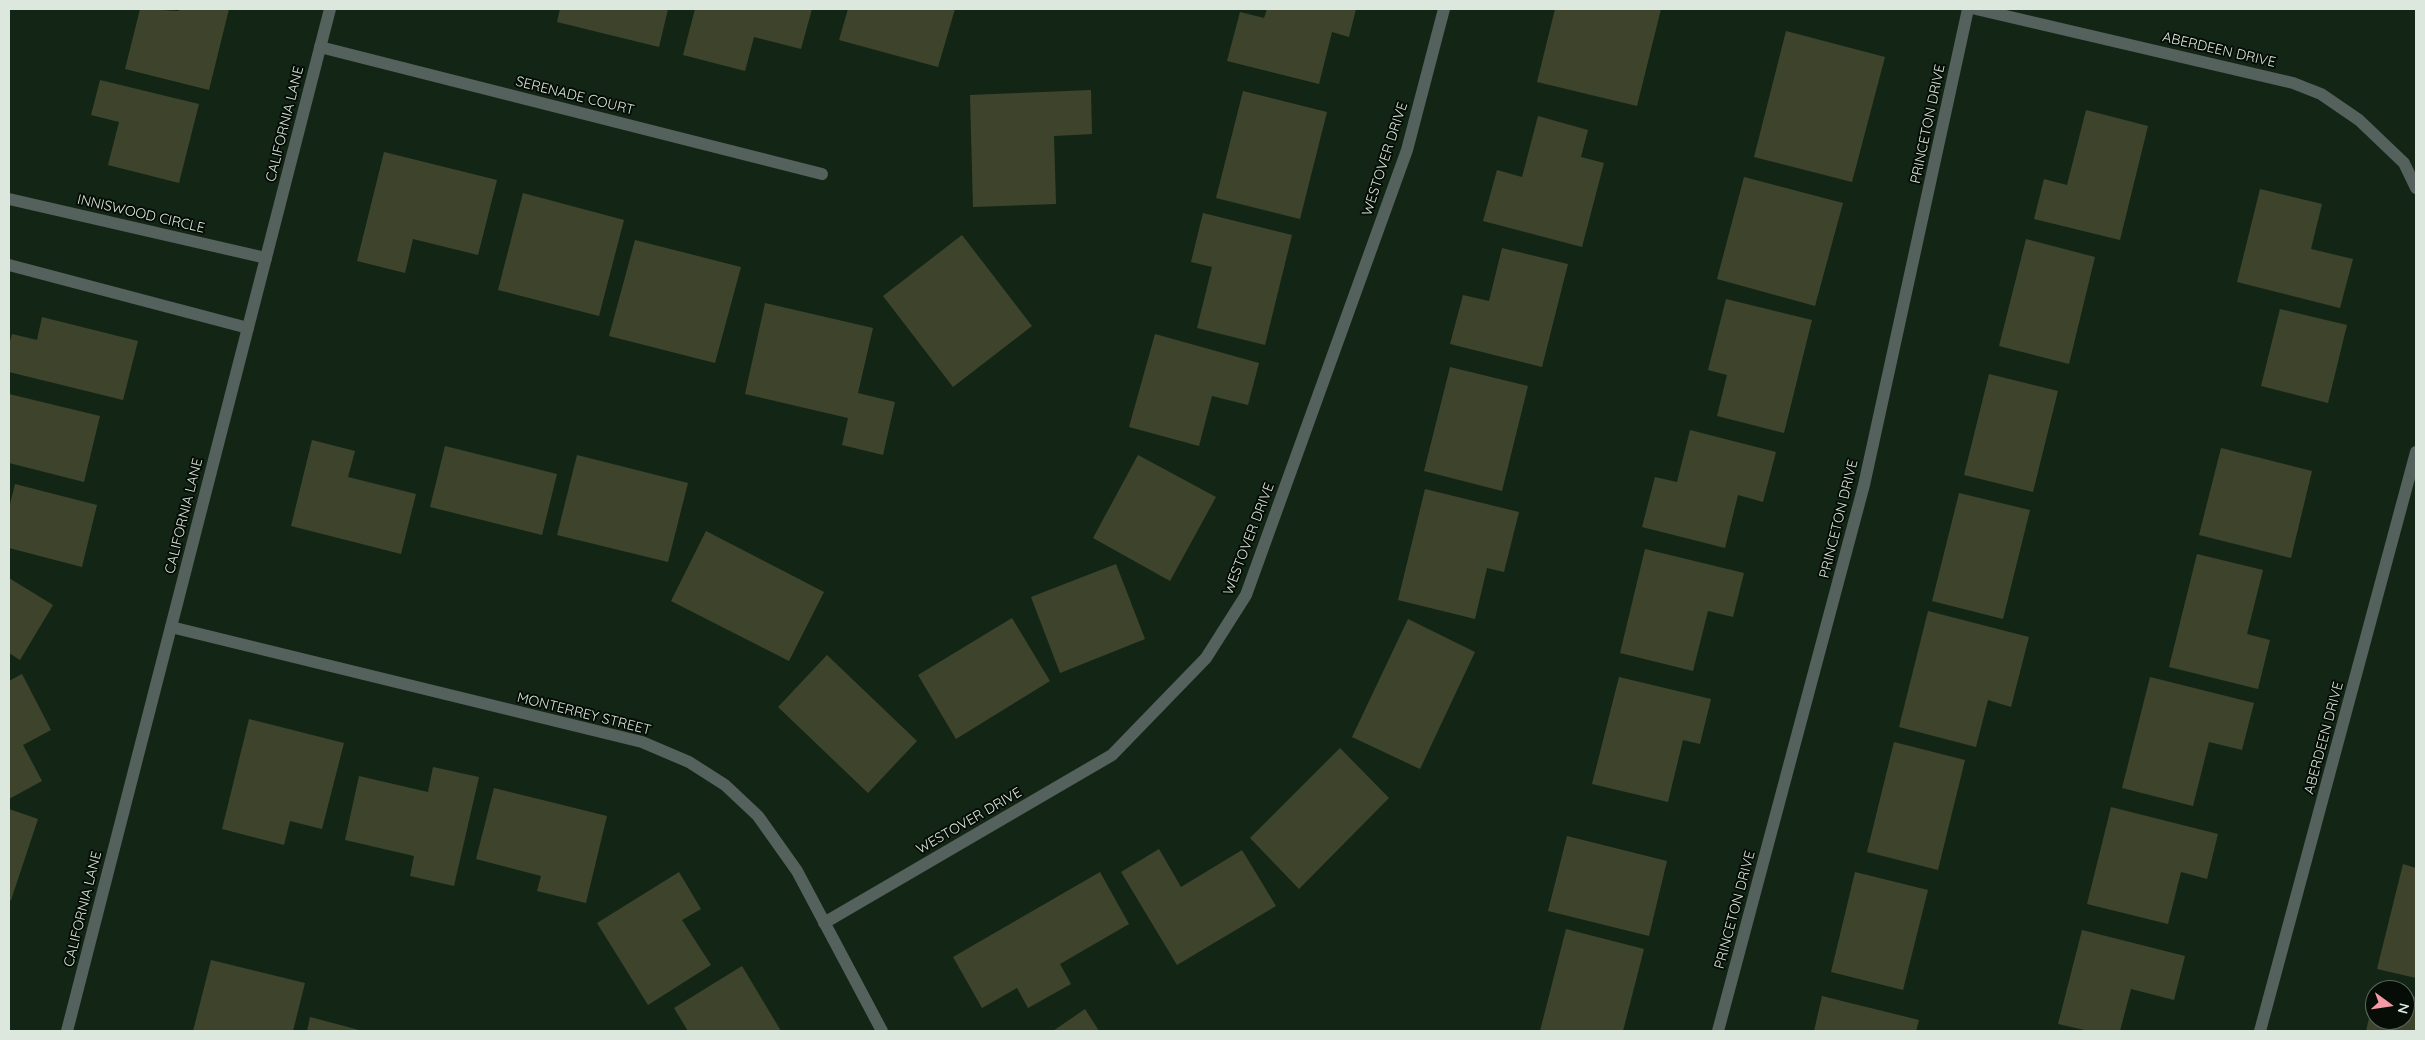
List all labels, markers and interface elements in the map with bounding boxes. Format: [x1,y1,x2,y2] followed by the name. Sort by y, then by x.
[2161,29,2277,71] street label: ABERDEEN DRIVE
[1907,63,1949,185] street label: PRINCETON DRIVE
[263,65,307,183] street label: CALIFORNIA LANE
[514,73,636,119] street label: SERENADE COURT
[1359,100,1411,218] street label: WESTOVER DRIVE
[76,191,206,237] street label: INNISWOOD CIRCLE
[162,457,206,575] street label: CALIFORNIA LANE
[1816,458,1862,580] street label: PRINCETON DRIVE
[1220,481,1278,597] street label: WESTOVER DRIVE
[2301,680,2347,796] street label: ABERDEEN DRIVE
[515,689,653,739] street label: MONTERREY STREET
[913,784,1025,858] street label: WESTOVER DRIVE
[1711,849,1759,971] street label: PRINCETON DRIVE
[61,850,105,968] street label: CALIFORNIA LANE
[2365,980,2415,1030] north arrow
[2394,1001,2414,1016] text: N

